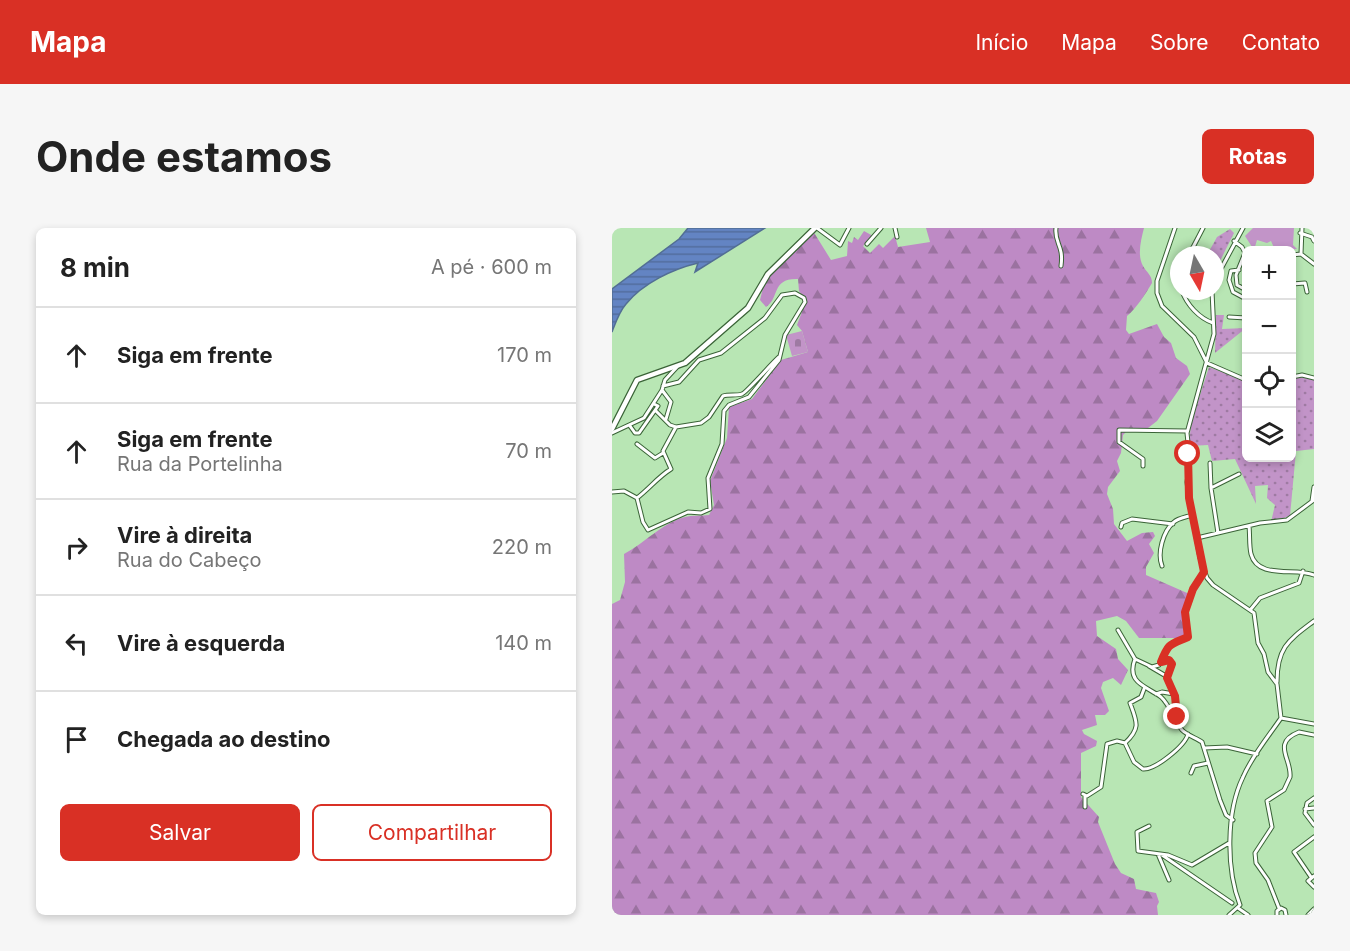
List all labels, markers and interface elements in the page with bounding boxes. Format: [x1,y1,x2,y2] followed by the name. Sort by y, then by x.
[30,25,107,59] text: Mapa
[975,30,1028,55] text: Início
[1061,30,1117,55] text: Mapa
[1150,30,1209,55] text: Sobre
[1242,30,1320,55] text: Contato
[1202,129,1314,184] button: Rotas
[36,131,332,182] text: Onde estamos
[1170,246,1224,300] north arrow
[1242,246,1296,462] map controls
[1242,246,1296,300] button: +
[60,252,130,283] text: 8 min
[431,255,552,279] text: A pé · 600 m
[1242,300,1296,354] button: −
[60,339,93,372] icon: ahead
[117,342,273,368] text: Siga em frente
[497,343,552,367] text: 170 m
[1242,354,1296,408] button: locate
[1242,408,1296,462] button: layers
[117,426,273,452] text: Siga em frente
[60,435,93,468] icon: ahead
[505,439,552,463] text: 70 m
[1174,440,1200,466] route start
[117,452,283,476] text: Rua da Portelinha
[117,522,252,548] text: Vire à direita
[60,531,93,564] icon: right
[492,535,552,559] text: 220 m
[117,548,262,572] text: Rua do Cabeço
[60,627,93,660] icon: left
[117,630,285,656] text: Vire à esquerda
[495,631,552,655] text: 140 m
[1163,703,1189,729] route end
[60,723,93,756] icon: arrive
[117,726,331,752] text: Chegada ao destino
[60,804,300,861] button: Salvar
[312,804,552,861] button: Compartilhar

